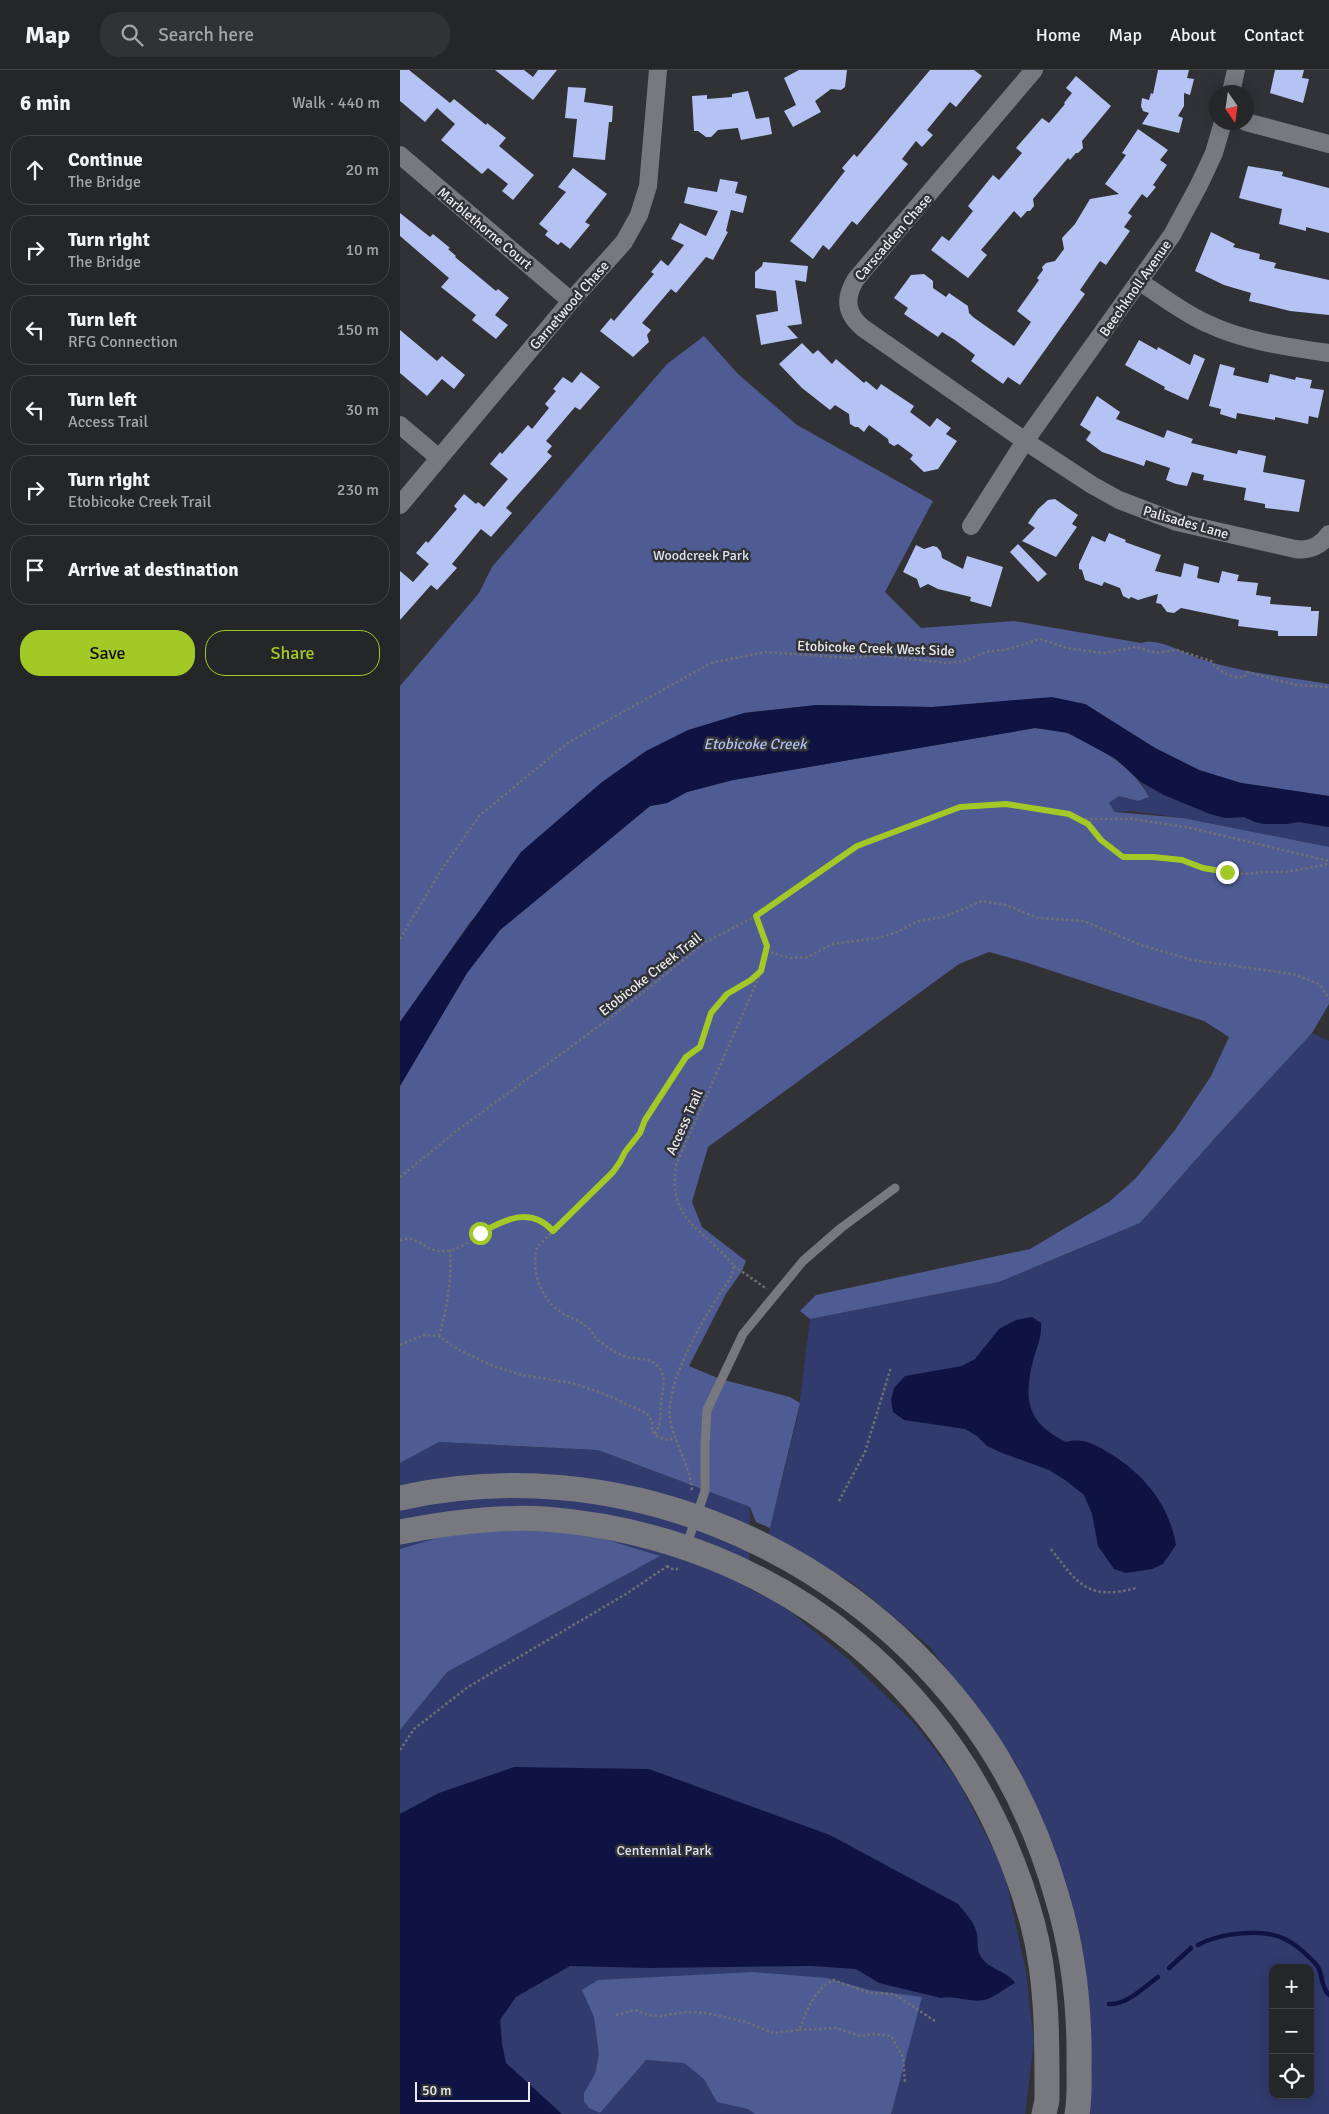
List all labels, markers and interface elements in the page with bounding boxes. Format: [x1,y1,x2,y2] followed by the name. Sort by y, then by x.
[100,12,450,57] search box
[25,20,70,50] text: Map
[118,21,146,49] icon: search
[158,23,254,47] text: Search here
[1036,24,1081,46] text: Home
[1109,24,1142,46] text: Map
[1170,24,1216,46] text: About
[1244,24,1304,46] text: Contact
[1209,85,1254,130] north arrow
[20,90,71,116] text: 6 min
[292,93,380,113] text: Walk · 440 m
[68,148,143,172] text: Continue
[21,156,49,184] icon: ahead
[345,160,379,180] text: 20 m
[68,172,141,192] text: The Bridge
[434,184,535,273] street label: Marblethorne Court
[851,191,936,284] street label: Carscadden Chase
[68,228,150,252] text: Turn right
[21,236,49,264] icon: right
[1096,237,1175,340] street label: Beechknoll Avenue
[345,240,379,260] text: 10 m
[68,252,141,272] text: The Bridge
[526,257,613,353] street label: Garnetwood Chase
[68,308,137,332] text: Turn left
[21,316,49,344] icon: left
[337,320,379,340] text: 150 m
[68,332,178,352] text: RFG Connection
[68,388,137,412] text: Turn left
[21,396,49,424] icon: left
[345,400,379,420] text: 30 m
[68,412,148,432] text: Access Trail
[68,468,150,492] text: Turn right
[21,476,49,504] icon: right
[337,480,379,500] text: 230 m
[68,492,211,512] text: Etobicoke Creek Trail
[1141,502,1231,543] street label: Palisades Lane
[653,547,749,564] park label: Woodcreek Park
[21,556,49,584] icon: arrive
[68,558,239,582] text: Arrive at destination
[20,630,195,676] button: Save
[205,630,380,676] button: Share
[797,637,955,660] street label: Etobicoke Creek West Side
[704,735,808,753] water label: Etobicoke Creek
[1216,861,1239,884] route end
[596,929,705,1020] street label: Etobicoke Creek Trail
[662,1087,706,1158] street label: Access Trail
[469,1222,492,1245] route start
[616,1842,712,1859] park label: Centennial Park
[1269,1964,1314,2099] map controls
[1269,1964,1314,2009] button: +
[1269,2009,1314,2054] button: −
[1269,2054,1314,2099] button: locate
[415,2079,530,2102] scale bar
[422,2082,451,2099] text: 50 m

